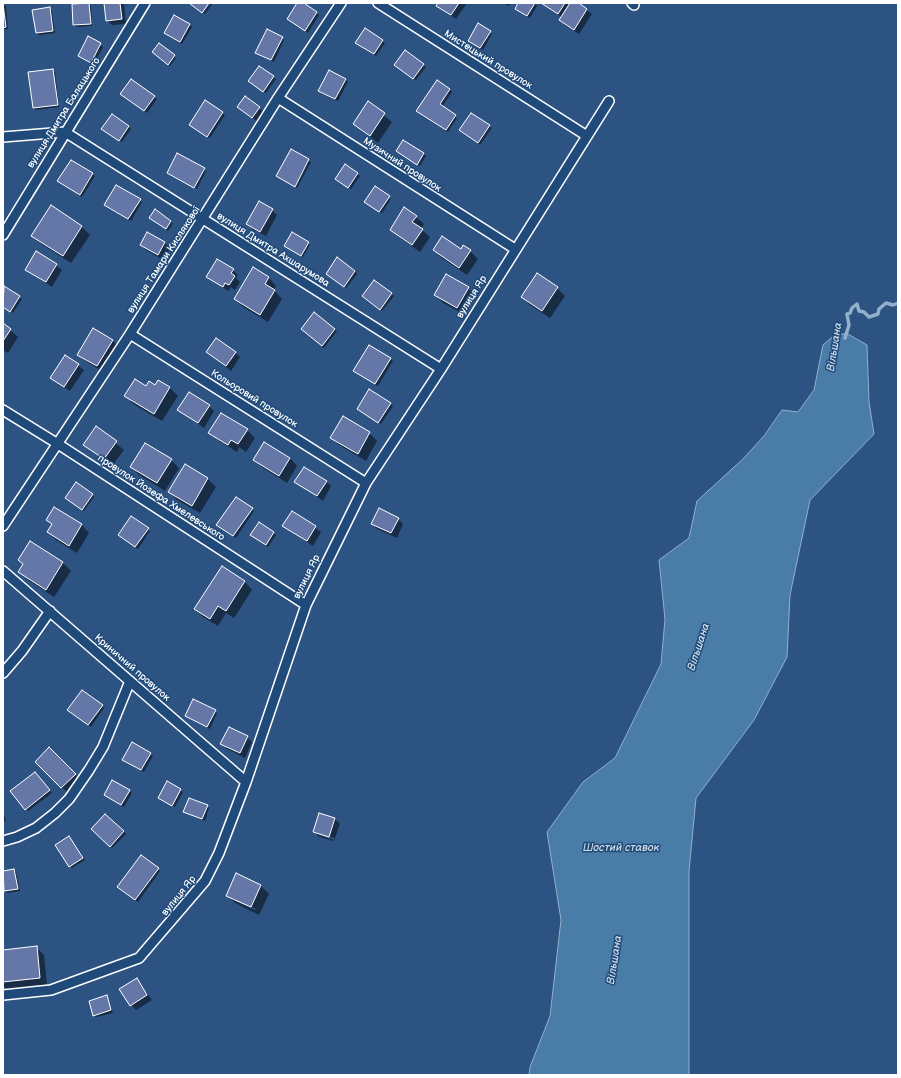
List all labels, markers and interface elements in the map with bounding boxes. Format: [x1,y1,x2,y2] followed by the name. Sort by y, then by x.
[442,28,534,92] street label: Мистецький провулок
[25,56,103,170] street label: вулиця Дмитра Балацького
[361,135,443,195] street label: Музичний провулок
[125,204,203,316] street label: вулиця Тамари Кислякової
[214,210,332,290] street label: вулиця Дмитра Ахшарумова
[454,274,490,320] street label: вулиця Яр
[825,322,845,372] water label: Вільшана
[208,367,300,431] street label: Кольоровий провулок
[95,452,227,544] street label: провулок Йозефа Хмелевського
[291,553,323,601] street label: вулиця Яр
[685,622,713,672] water label: Вільшана
[92,632,172,704] street label: Криничний провулок
[583,841,659,855] water label: Шостий ставок
[159,874,199,918] street label: вулиця Яр
[605,935,625,985] water label: Вільшана

